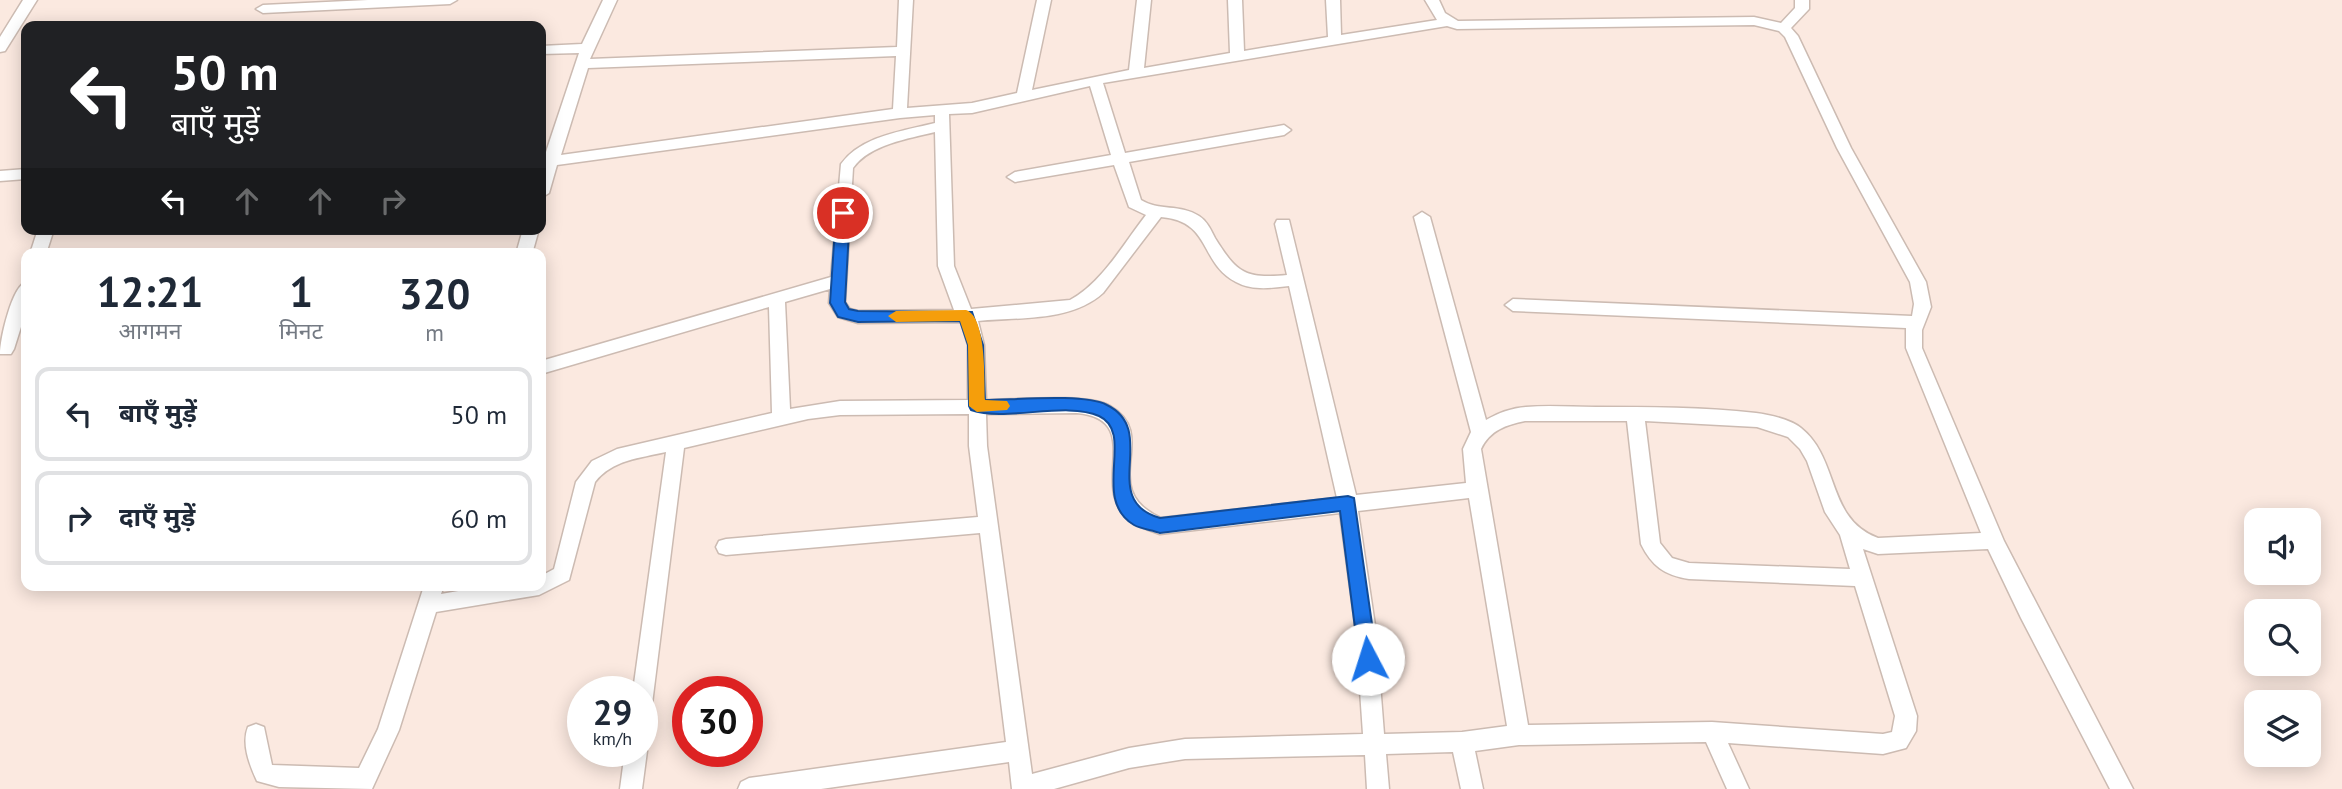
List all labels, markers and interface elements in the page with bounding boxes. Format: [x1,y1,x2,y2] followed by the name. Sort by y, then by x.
[171,40,278,104] text: 50 m
[56,49,147,140] icon: left
[171,102,260,144] text: बाएँ मुड़ें
[155,182,193,220] icon: left
[228,182,266,220] icon: ahead
[301,182,339,220] icon: ahead
[374,182,412,220] icon: right
[813,183,873,243] pin
[824,194,862,232] icon: arrive
[97,264,203,319] text: 12:21
[289,264,313,319] text: 1
[399,266,470,321] text: 320
[119,316,181,345] text: आगमन
[279,316,323,345] text: मिनट
[425,318,444,347] text: m
[60,395,98,433] icon: left
[119,396,197,429] text: बाएँ मुड़ें
[451,398,507,431] text: 50 m
[60,499,98,537] icon: right
[119,500,195,533] text: दाएँ मुड़ें
[451,502,507,535] text: 60 m
[2244,508,2321,767] map controls
[2244,508,2321,585] button: sound
[2244,599,2321,676] button: search
[1331,622,1405,696] position arrow
[672,676,763,767] speed limit sign: 30
[593,689,632,735] text: 29
[2244,690,2321,767] button: layers
[593,727,632,750] text: km/h

